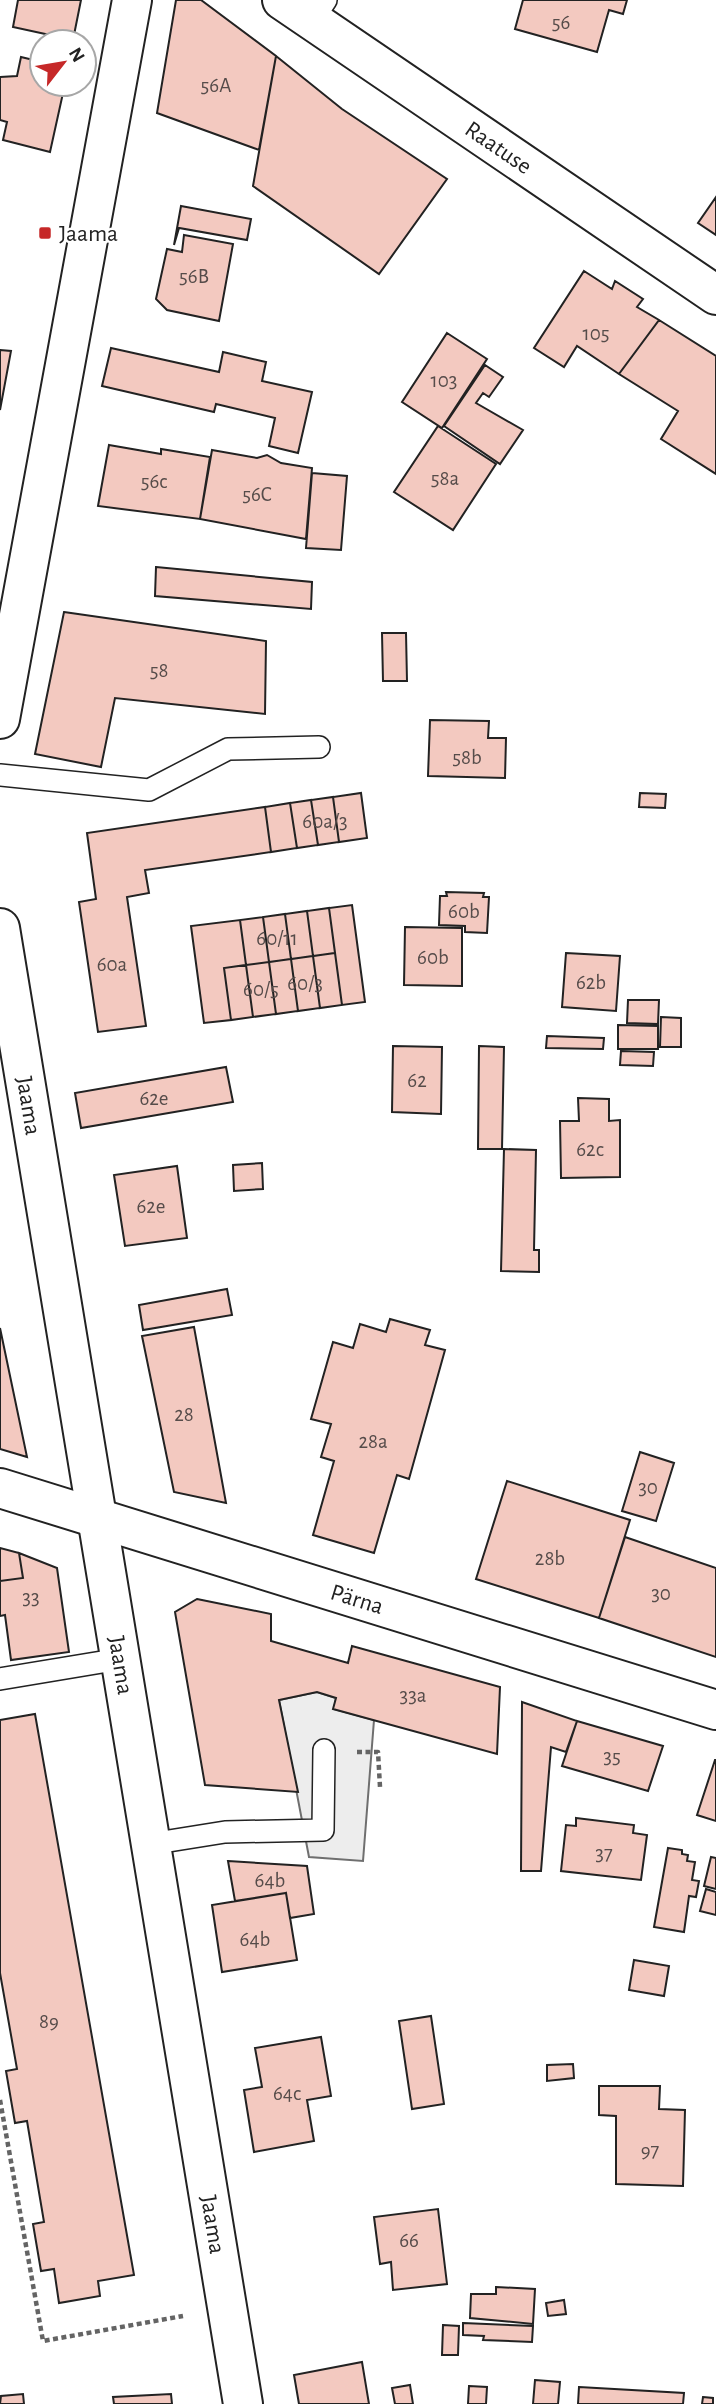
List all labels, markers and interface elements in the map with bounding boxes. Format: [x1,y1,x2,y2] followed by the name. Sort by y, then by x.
[552,12,570,33] house number: 56
[28,28,98,98] north arrow
[65,44,88,66] text: N
[201,75,231,96] house number: 56A
[460,117,536,179] street label: Raatuse
[59,222,118,246] place label: Jaama
[37,225,53,241] marker: Jaama
[179,266,209,287] house number: 56B
[582,323,610,344] house number: 105
[431,370,457,391] house number: 103
[431,468,460,489] house number: 58a
[141,471,167,492] house number: 56c
[242,484,272,505] house number: 56C
[150,660,168,681] house number: 58
[452,747,482,768] house number: 58b
[302,811,348,832] house number: 60a/3
[448,901,480,922] house number: 60b
[256,928,298,949] house number: 60/11
[417,947,449,968] house number: 60b
[97,954,128,975] house number: 60a
[576,972,606,993] house number: 62b
[287,973,323,994] house number: 60/3
[243,979,279,1000] house number: 60/5
[407,1070,427,1091] house number: 62
[12,1075,45,1137] street label: Jaama
[139,1088,169,1109] house number: 62e
[576,1139,604,1160] house number: 62c
[136,1196,166,1217] house number: 62e
[174,1404,194,1425] house number: 28
[358,1431,388,1452] house number: 28a
[638,1477,658,1498] house number: 30
[535,1548,565,1569] house number: 28b
[328,1580,386,1619] street label: Pärna
[651,1583,671,1604] house number: 30
[22,1587,40,1608] house number: 33
[104,1634,137,1696] street label: Jaama
[399,1685,427,1706] house number: 33a
[603,1746,621,1767] house number: 35
[595,1843,613,1864] house number: 37
[255,1870,285,1891] house number: 64b
[240,1929,270,1950] house number: 64b
[39,2011,59,2032] house number: 89
[273,2083,301,2104] house number: 64c
[641,2140,660,2161] house number: 97
[196,2194,229,2256] street label: Jaama
[399,2230,419,2251] house number: 66

